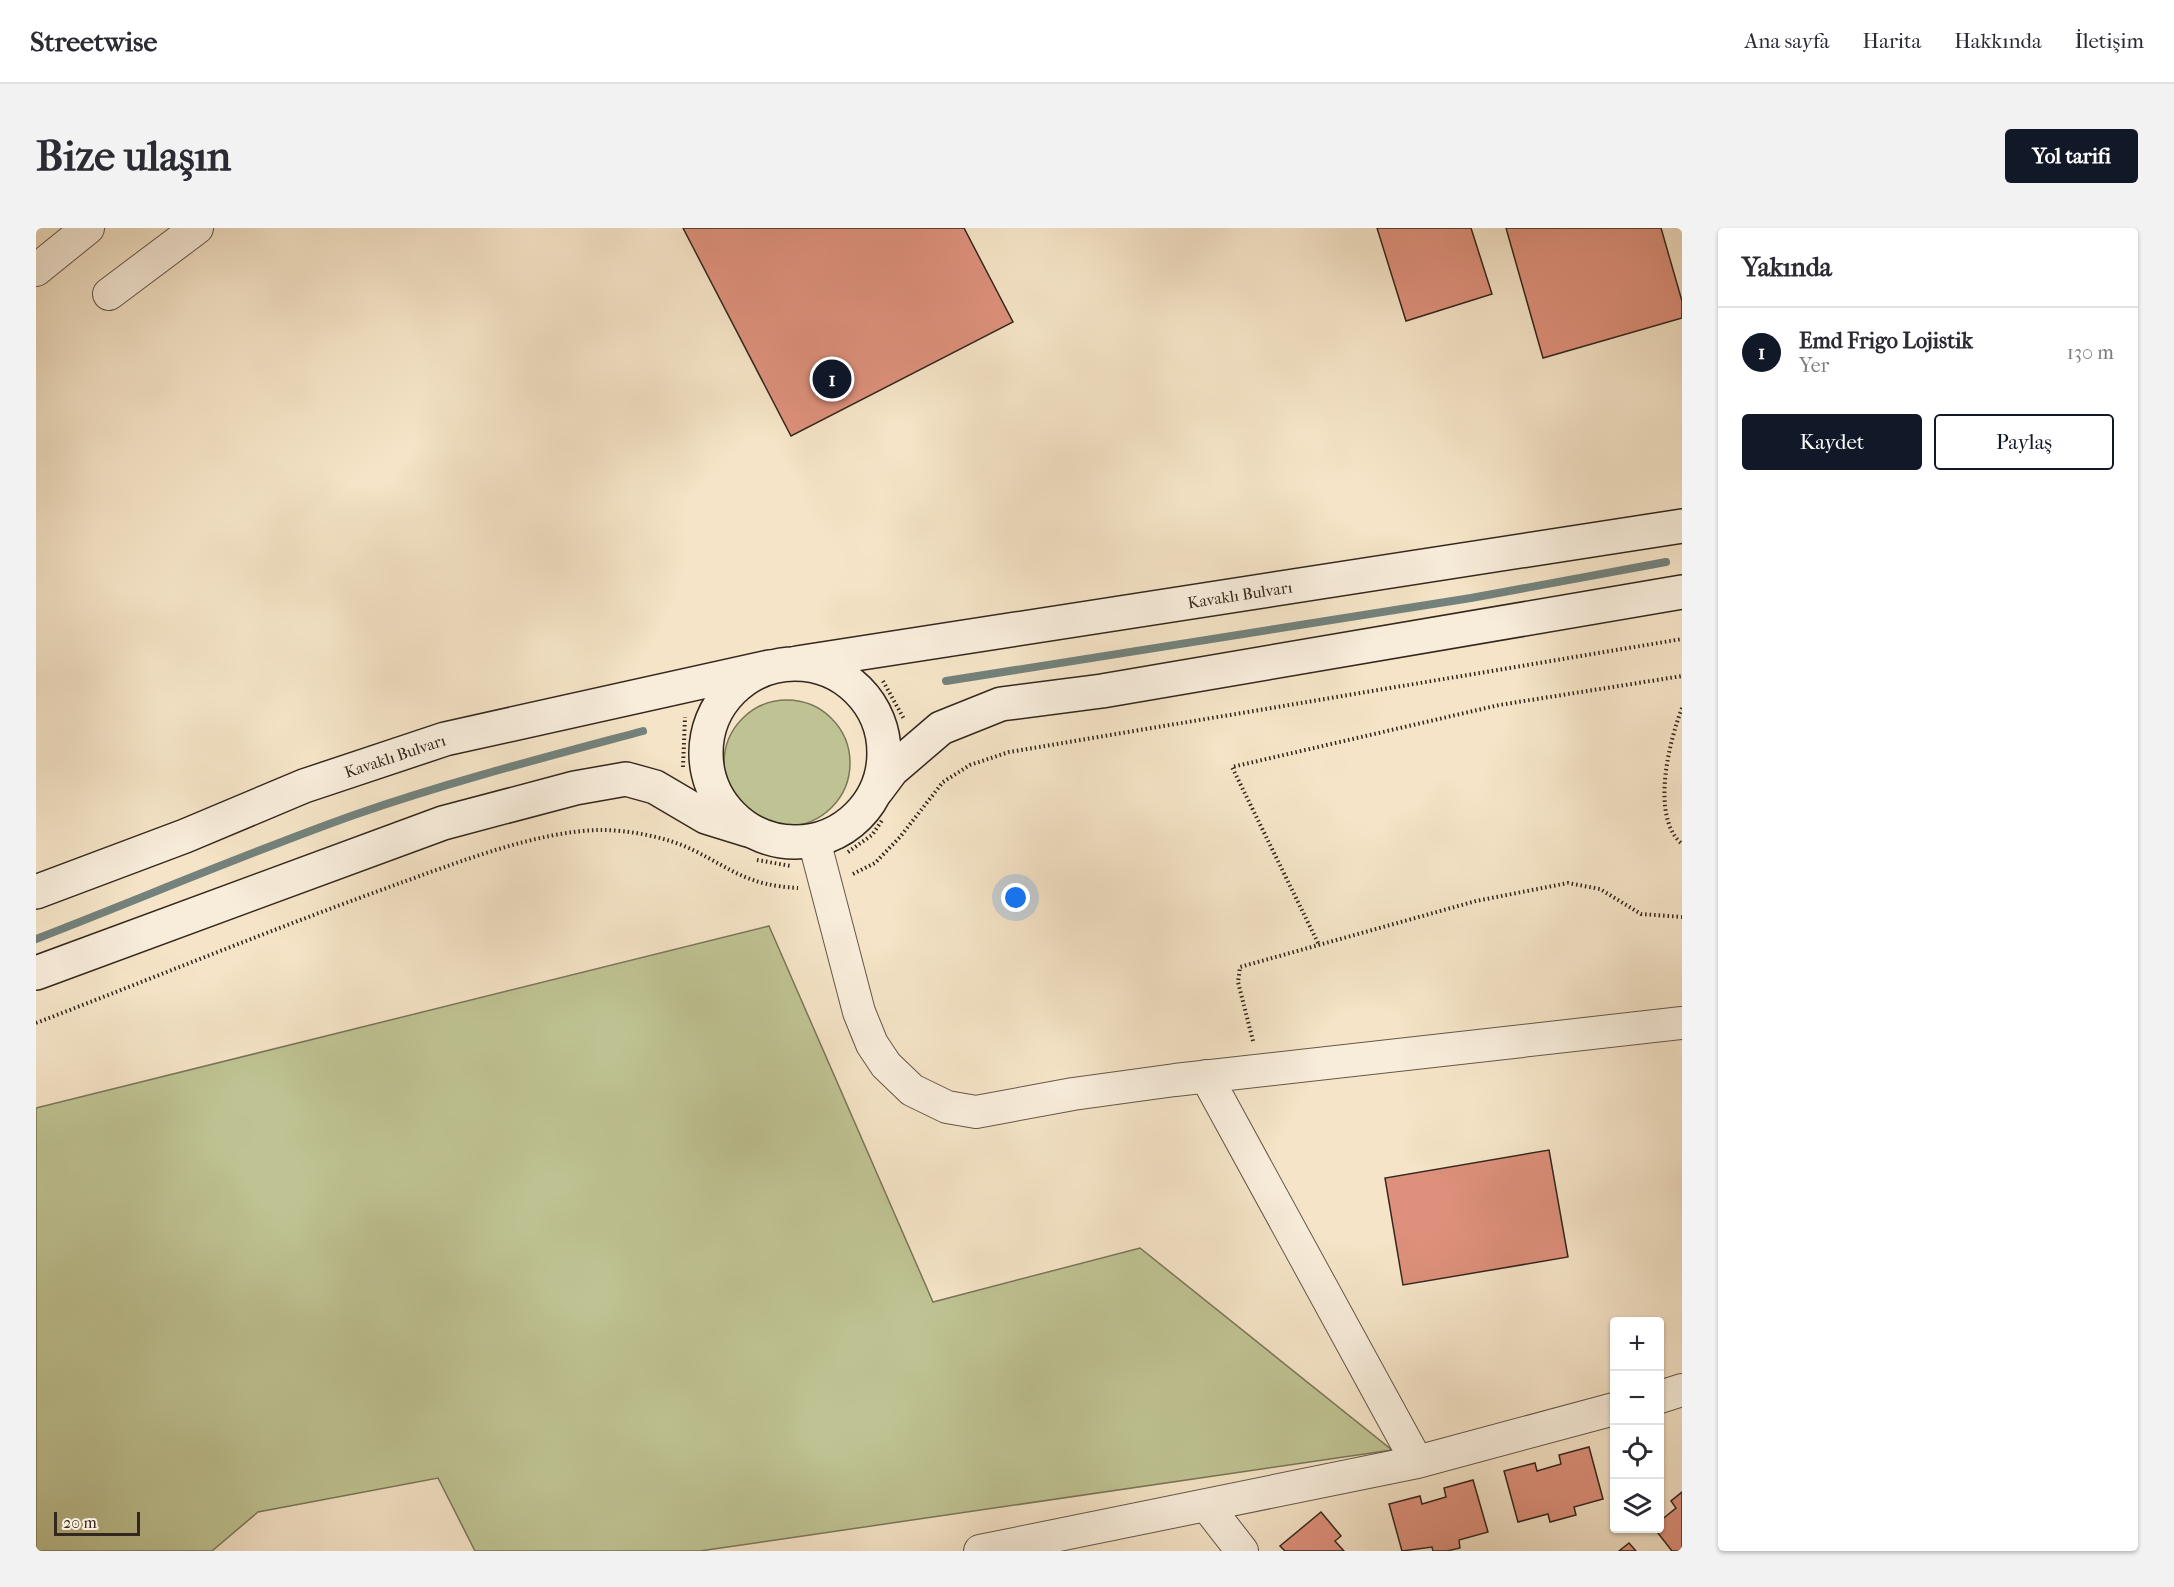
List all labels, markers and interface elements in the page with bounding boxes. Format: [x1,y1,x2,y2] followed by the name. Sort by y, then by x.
[30,25,157,58] text: Streetwise
[1745,29,1830,53] text: Ana sayfa
[1863,29,1921,53] text: Harita
[1954,29,2042,53] text: Hakkında
[2075,29,2144,53] text: İletişim
[2005,129,2138,183] button: Yol tarifi
[36,132,231,181] text: Bize ulaşın
[1742,252,1832,283] text: Yakında
[1799,328,1973,354] text: Emd Frigo Lojistik
[1758,341,1765,364] text: 1
[2067,341,2114,364] text: 130 m
[1799,354,1829,377] text: Yer
[812,356,852,402] pin: 1
[1742,414,1922,470] button: Kaydet
[1934,414,2114,470] button: Paylaş
[1186,577,1294,612] street label: Kavaklı Bulvarı
[342,730,448,781] street label: Kavaklı Bulvarı
[1001,883,1030,912] your location
[1610,1317,1664,1533] map controls
[1610,1317,1664,1371] button: +
[1610,1371,1664,1425] button: −
[1610,1425,1664,1479] button: locate
[1610,1479,1664,1533] button: layers
[54,1509,140,1536] scale bar
[63,1513,97,1532] text: 20 m

